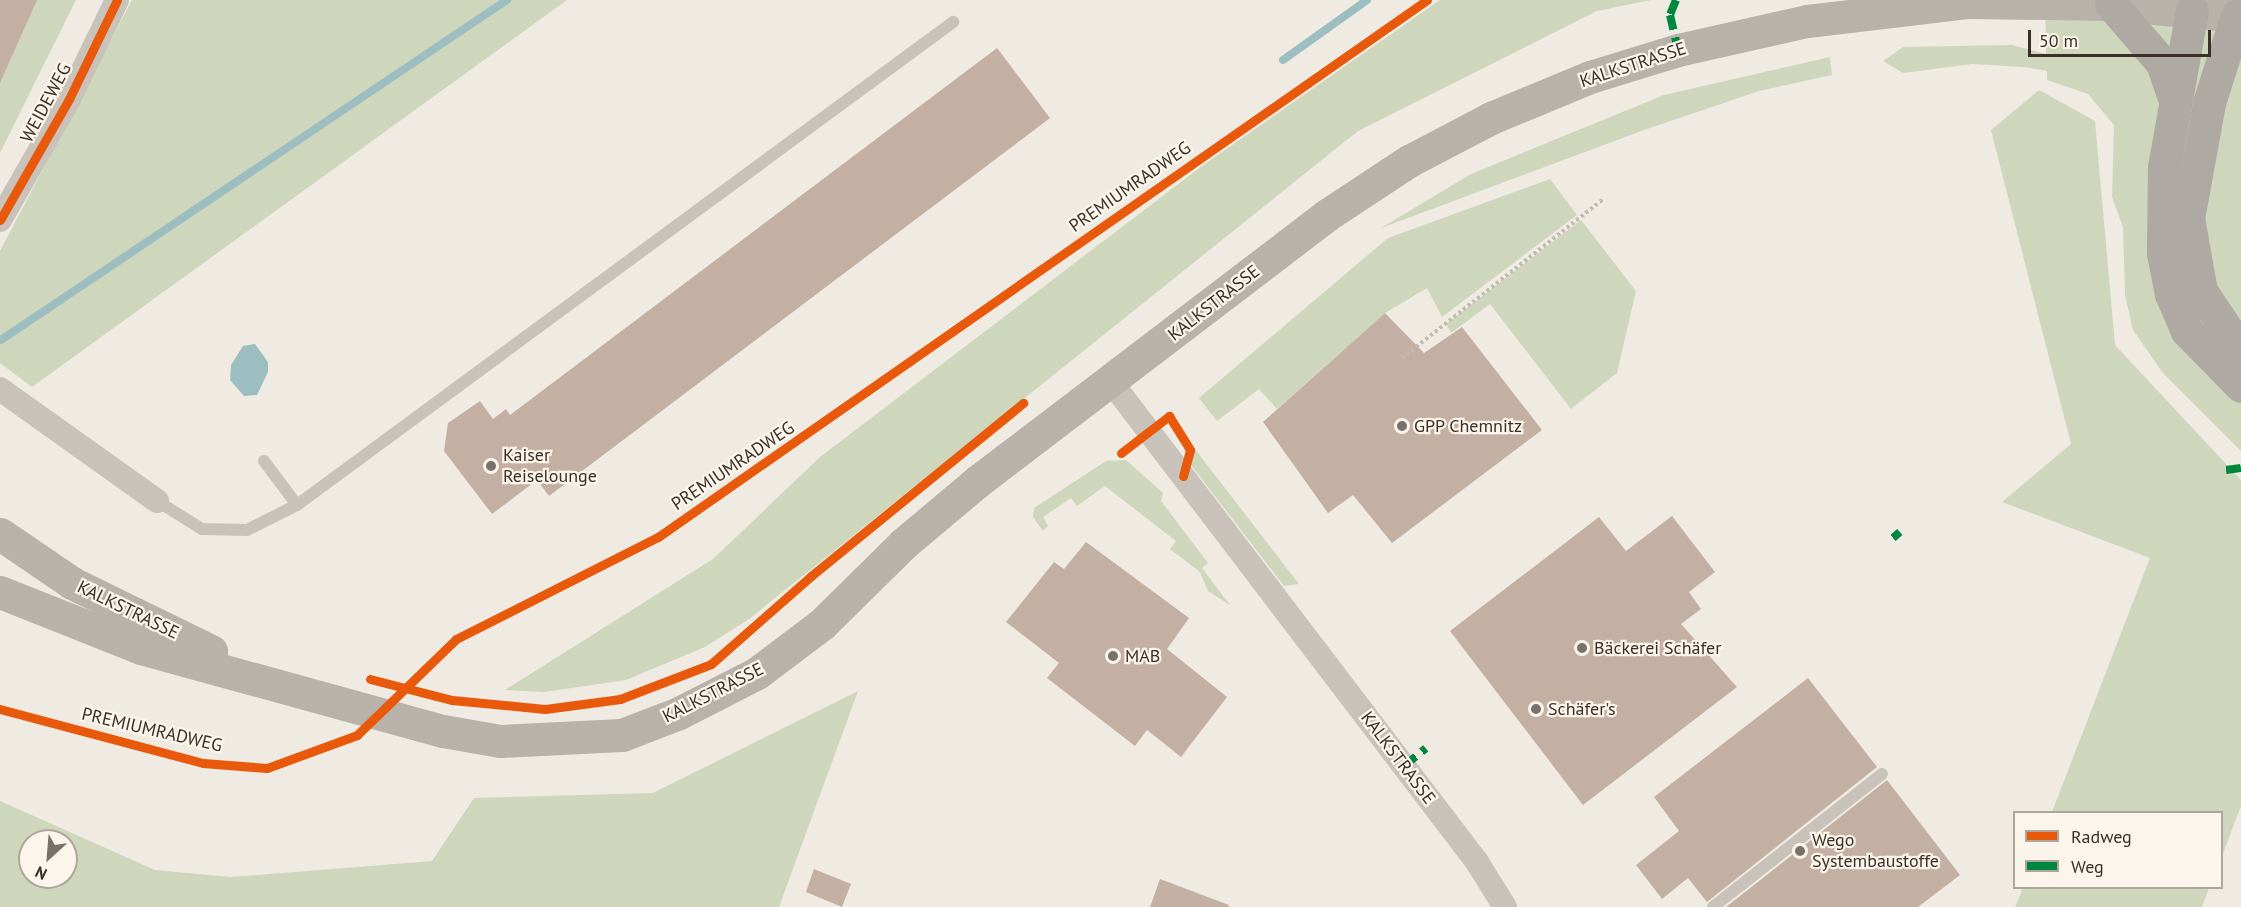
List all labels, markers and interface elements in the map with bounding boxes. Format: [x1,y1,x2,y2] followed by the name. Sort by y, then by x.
[2031,18,2214,56] scale bar
[2039,29,2078,52] text: 50 m
[1577,38,1689,92] street label: KALKSTRASSE
[16,60,76,146] street label: WEIDEWEG
[1065,137,1195,237] street label: PREMIUMRADWEG
[1164,261,1264,345] street label: KALKSTRASSE
[1414,415,1523,437] place label: GPP Chemnitz
[667,417,799,515] street label: PREMIUMRADWEG
[1395,419,1409,433] marker: GPP Chemnitz
[503,445,597,488] place label: Kaiser Reiselounge
[484,459,498,473] marker: Kaiser Reiselounge
[74,576,182,644] street label: KALKSTRASSE
[1594,637,1721,659] place label: Bäckerei Schäfer
[1575,641,1589,655] marker: Bäckerei Schäfer
[1125,645,1160,667] place label: MAB
[1106,649,1120,663] marker: MAB
[659,658,767,728] street label: KALKSTRASSE
[1548,698,1616,720] place label: Schäfer's
[1529,702,1543,716] marker: Schäfer's
[80,703,224,757] street label: PREMIUMRADWEG
[1356,707,1440,809] street label: KALKSTRASSE
[2013,811,2223,889] legend
[2071,825,2132,848] text: Radweg
[18,829,78,889] north arrow
[1812,830,1939,872] place label: Wego Systembaustoffe
[1793,844,1807,858] marker: Wego Systembaustoffe
[2071,855,2104,878] text: Weg
[32,862,50,885] text: N

